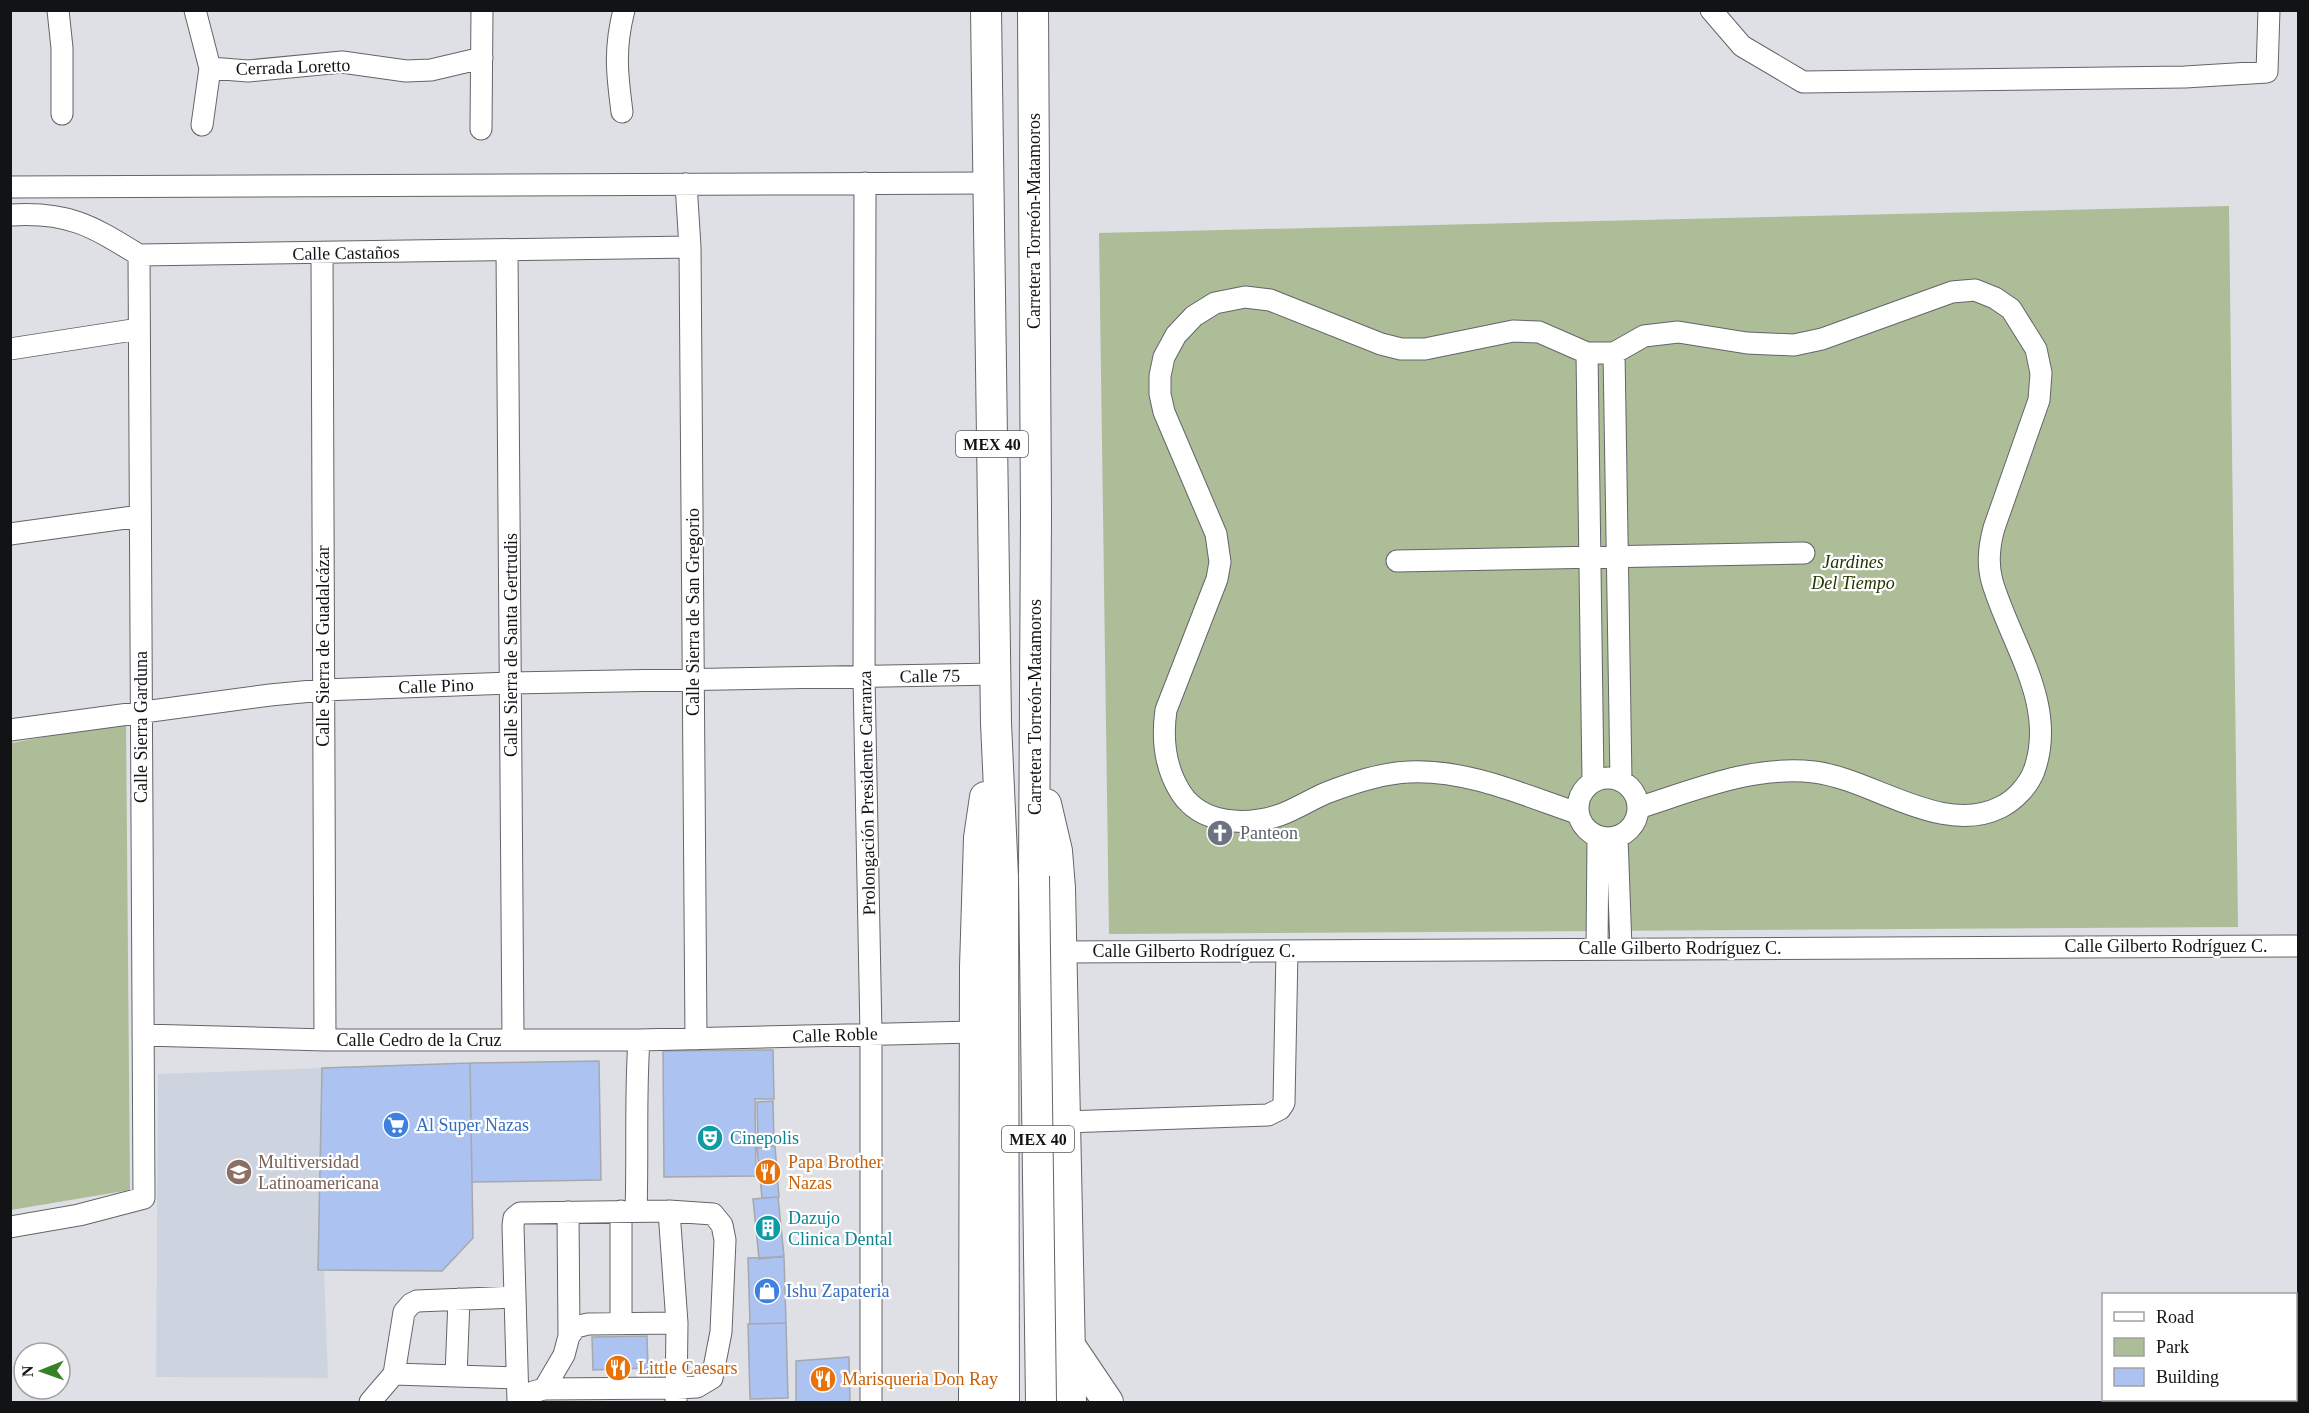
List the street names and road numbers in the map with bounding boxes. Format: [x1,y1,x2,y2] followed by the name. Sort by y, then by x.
[235,55,351,79] street label: Cerrada Loretto
[1024,113,1044,329] street label: Carretera Torreón-Matamoros
[292,242,400,264] street label: Calle Castaños
[956,431,1028,457] road number: MEX 40
[683,508,703,716] street label: Calle Sierra de San Gregorio
[501,533,521,757] street label: Calle Sierra de Santa Gertrudis
[313,545,333,747] street label: Calle Sierra de Guadalcázar
[1025,599,1045,815] street label: Carretera Torreón-Matamoros
[131,651,151,803] street label: Calle Sierra Garduna
[900,665,960,687] street label: Calle 75
[855,670,879,916] street label: Prolongación Presidente Carranza
[398,675,474,697] street label: Calle Pino
[2065,936,2267,956] street label: Calle Gilberto Rodríguez C.
[1579,938,1781,958] street label: Calle Gilberto Rodríguez C.
[1093,941,1295,961] street label: Calle Gilberto Rodríguez C.
[792,1024,878,1046] street label: Calle Roble
[337,1030,501,1050] street label: Calle Cedro de la Cruz
[1002,1126,1074,1152] road number: MEX 40

